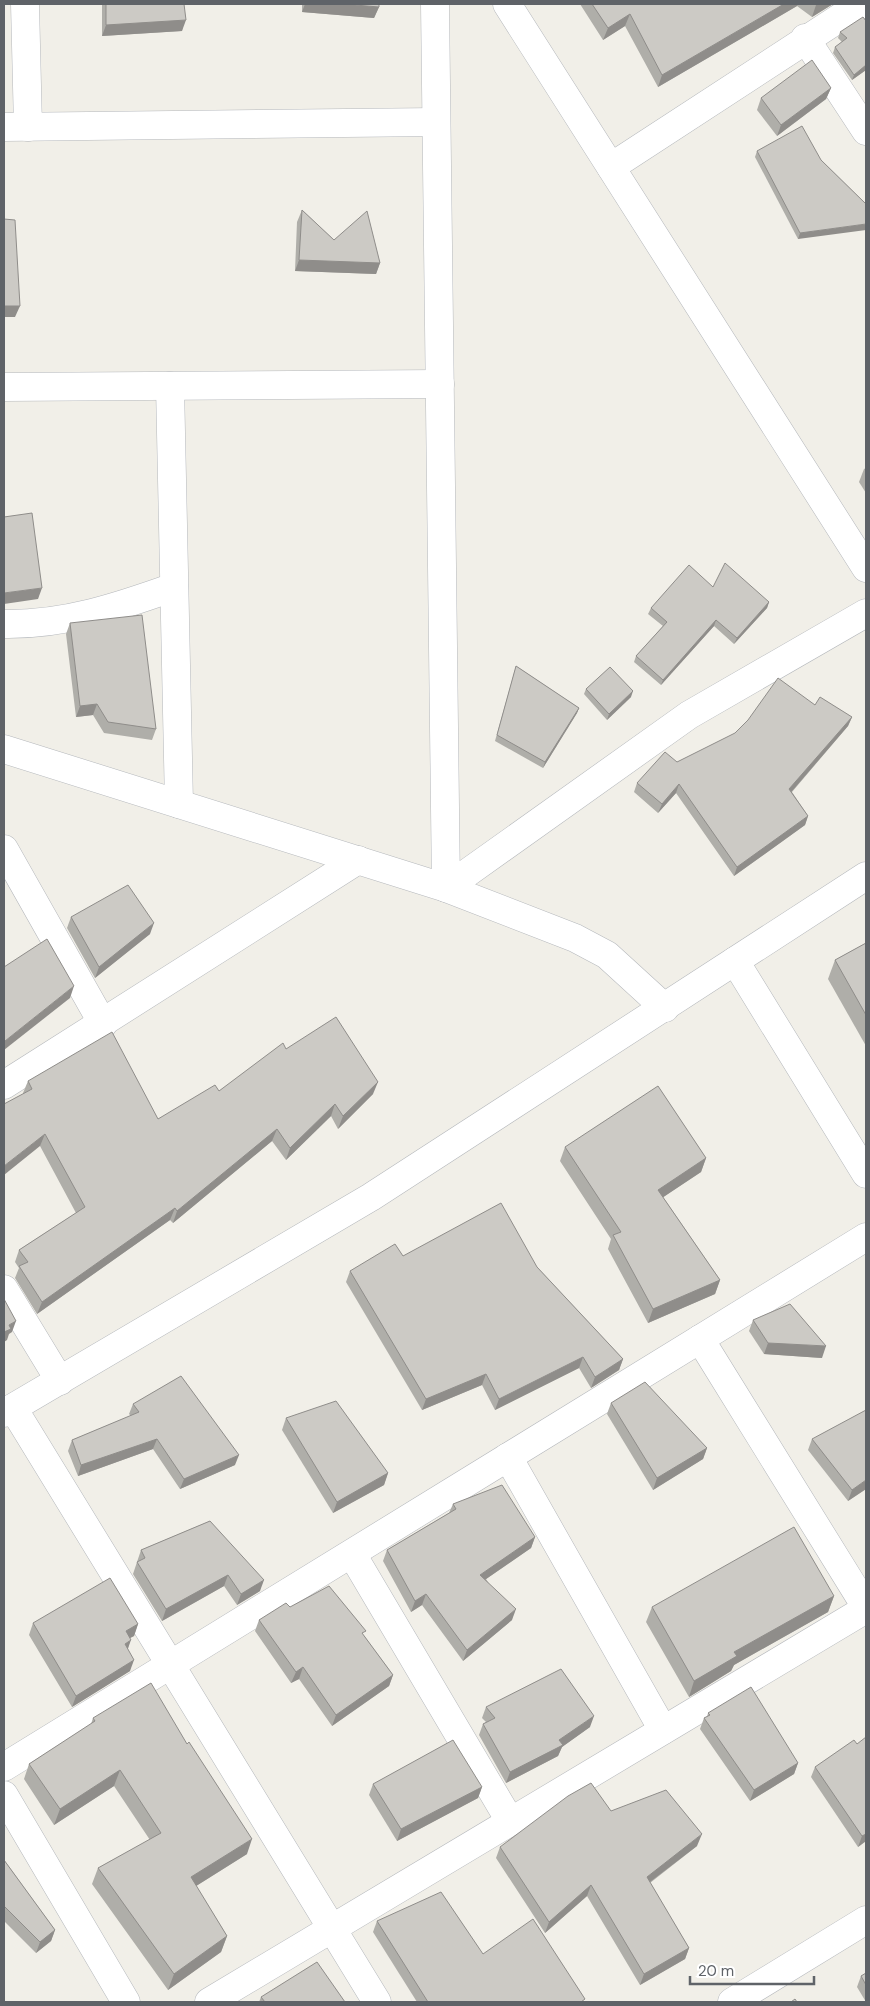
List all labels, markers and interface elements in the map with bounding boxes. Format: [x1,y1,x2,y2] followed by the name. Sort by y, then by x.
[690,1954,814,1986] scale bar
[698,1961,734,1981] text: 20 m

